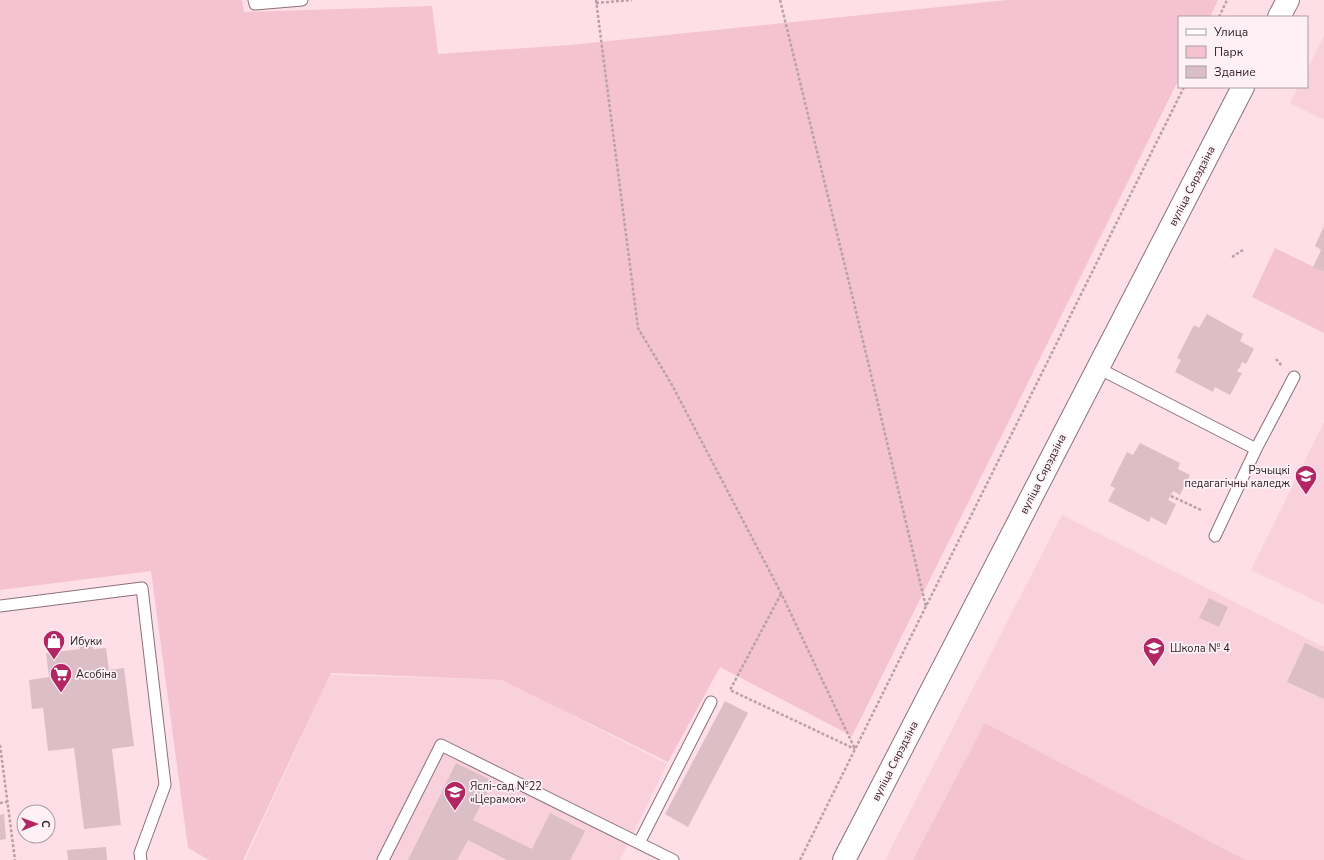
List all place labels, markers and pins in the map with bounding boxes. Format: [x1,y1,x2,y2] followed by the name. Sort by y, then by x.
[1184,463,1290,491] place label: Рэчыцкі педагагічны каледж
[1293,463,1319,496] school or university icon: Рэчыцкі педагагічны каледж
[41,628,67,661] shop icon: Ибуки
[70,634,102,649] place label: Ибуки
[1141,635,1167,668] school or university icon: Школа № 4
[1170,641,1230,656] place label: Школа № 4
[48,661,74,694] supermarket icon: Асобіна
[76,667,117,682] place label: Асобіна
[442,779,468,812] school or university icon: Яслі-сад №22 «Церамок»
[470,779,542,807] place label: Яслі-сад №22 «Церамок»

